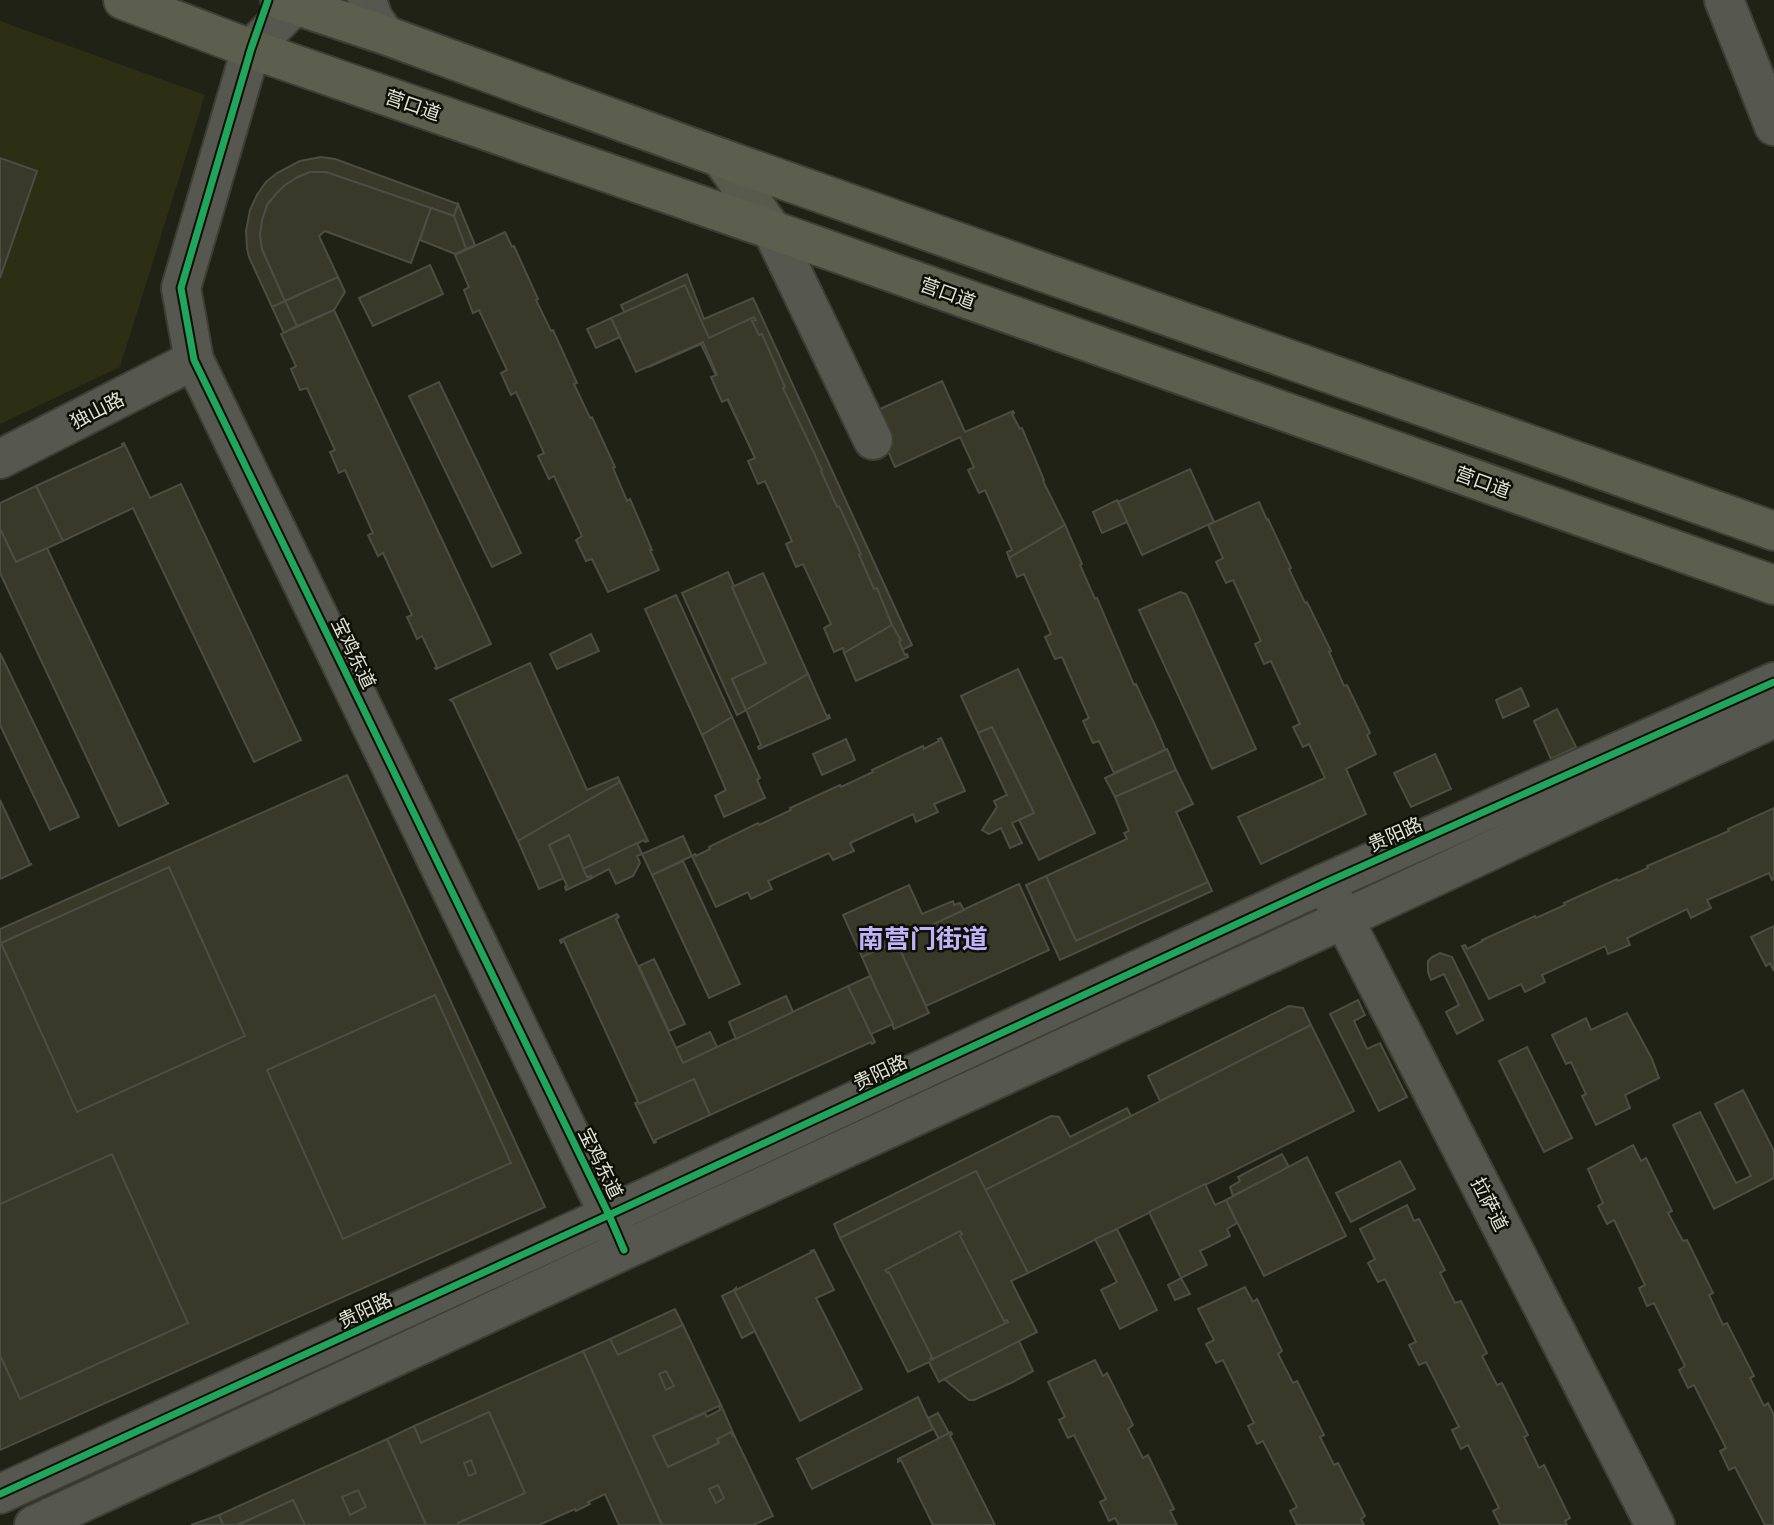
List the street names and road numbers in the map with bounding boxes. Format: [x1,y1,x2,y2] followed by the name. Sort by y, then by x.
[382,84,444,126] street label: 营口道
[917,272,979,314] street label: 营口道
[66,386,128,434] street label: 独山路
[1452,461,1514,503] street label: 营口道
[327,614,381,692] street label: 宝鸡东道
[1364,811,1426,857] street label: 贵阳路
[849,1049,911,1095] street label: 贵阳路
[574,1124,628,1202] street label: 宝鸡东道
[1466,1173,1514,1235] street label: 拉萨道
[334,1287,396,1333] street label: 贵阳路

